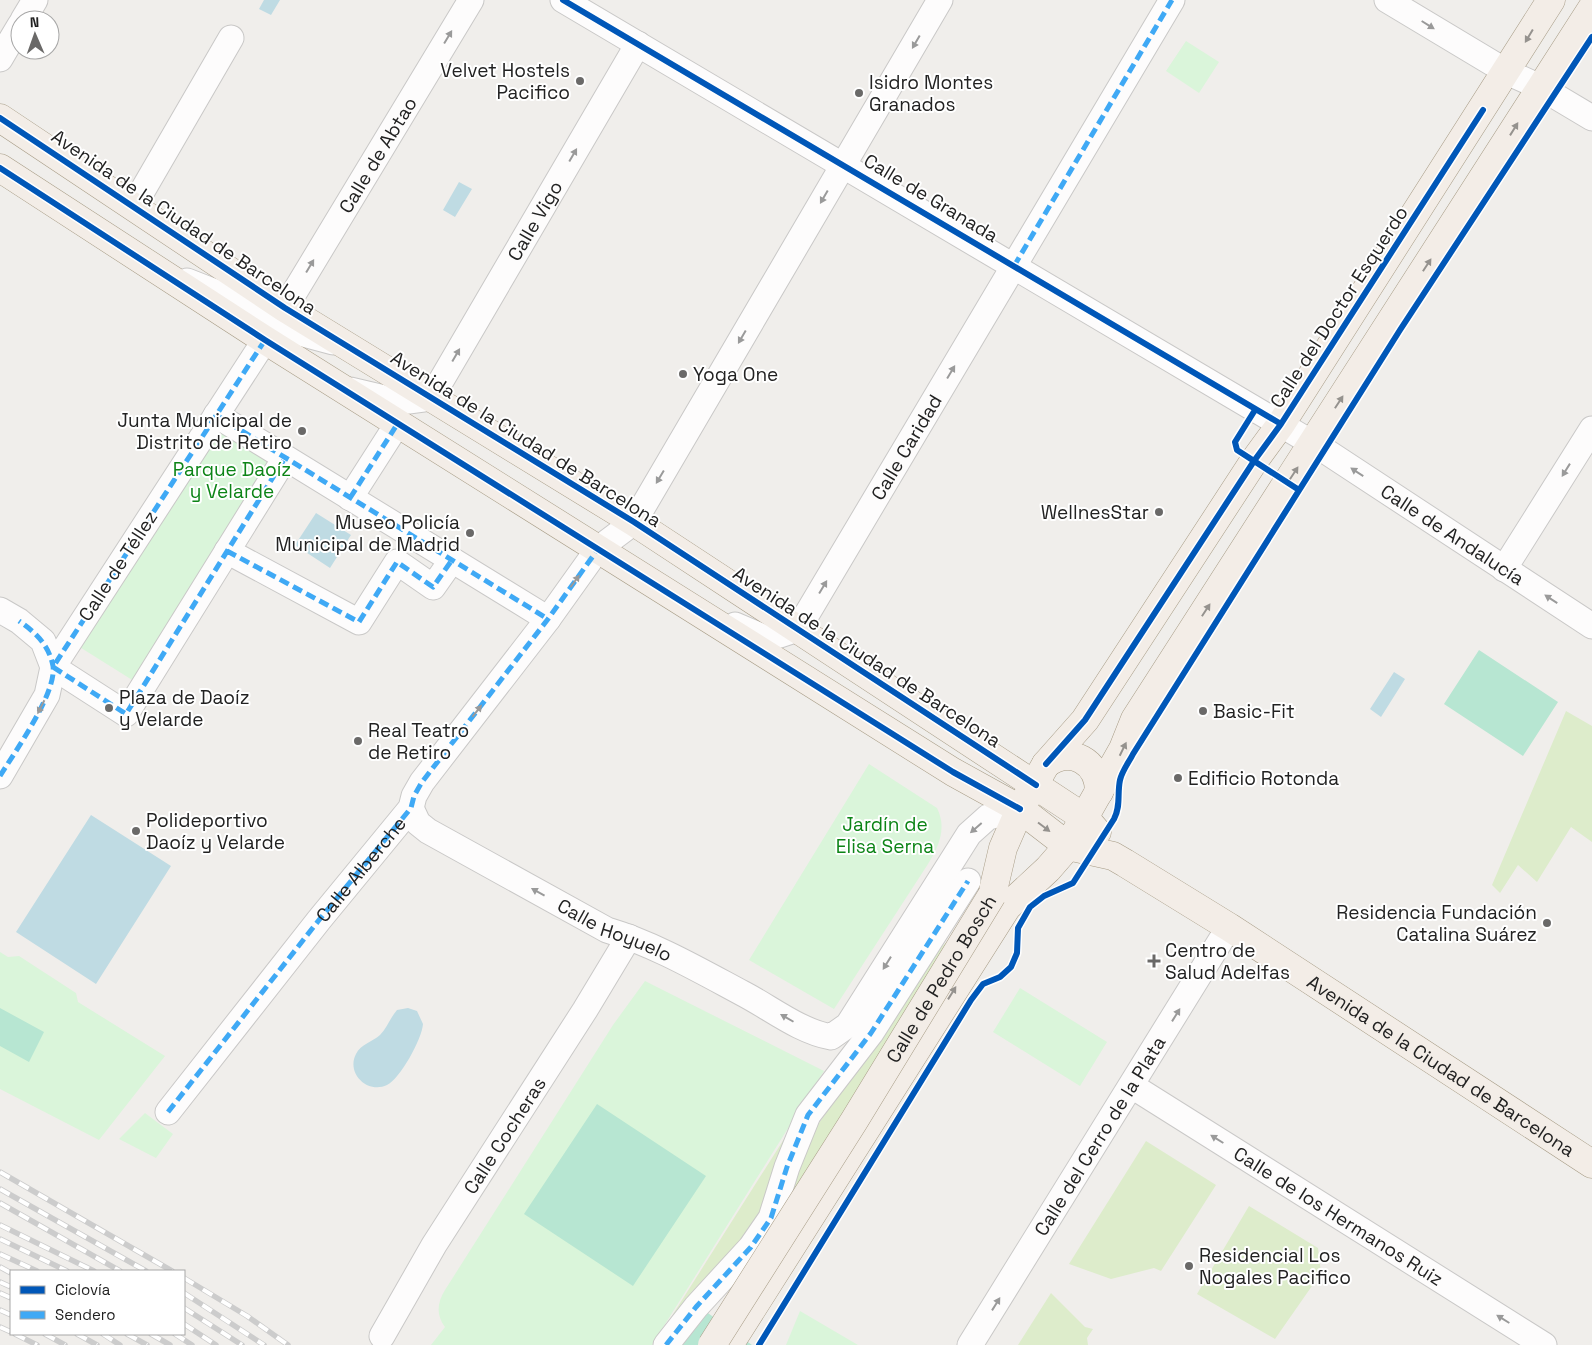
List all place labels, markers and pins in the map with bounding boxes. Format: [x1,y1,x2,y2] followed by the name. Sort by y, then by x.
[440,58,570,105] place label: Velvet Hostels Pacifico
[869,70,993,117] place label: Isidro Montes Granados
[574,75,586,87] marker: Velvet Hostels Pacifico
[853,87,865,99] marker: Isidro Montes Granados
[693,362,778,387] place label: Yoga One
[677,368,689,380] marker: Yoga One
[117,408,292,455] place label: Junta Municipal de Distrito de Retiro
[296,425,308,437] marker: Junta Municipal de Distrito de Retiro
[1041,500,1149,525] place label: WellnesStar
[1153,506,1165,518] marker: WellnesStar
[275,510,460,557] place label: Museo Policía Municipal de Madrid
[464,527,476,539] marker: Museo Policía Municipal de Madrid
[119,685,250,732] place label: Plaza de Daoíz y Velarde
[1213,699,1295,724] place label: Basic-Fit
[103,702,115,714] marker: Plaza de Daoíz y Velarde
[1197,705,1209,717] marker: Basic-Fit
[368,718,469,765] place label: Real Teatro de Retiro
[352,735,364,747] marker: Real Teatro de Retiro
[1188,766,1339,791] place label: Edificio Rotonda
[1172,772,1184,784] marker: Edificio Rotonda
[146,808,285,855] place label: Polideportivo Daoíz y Velarde
[130,825,142,837] marker: Polideportivo Daoíz y Velarde
[1336,900,1537,947] place label: Residencia Fundación Catalina Suárez
[1541,917,1553,929] marker: Residencia Fundación Catalina Suárez
[1165,938,1290,985] place label: Centro de Salud Adelfas
[1147,954,1161,968] marker: Centro de Salud Adelfas
[1199,1243,1351,1290] place label: Residencial Los Nogales Pacifico
[1183,1260,1195,1272] marker: Residencial Los Nogales Pacifico

